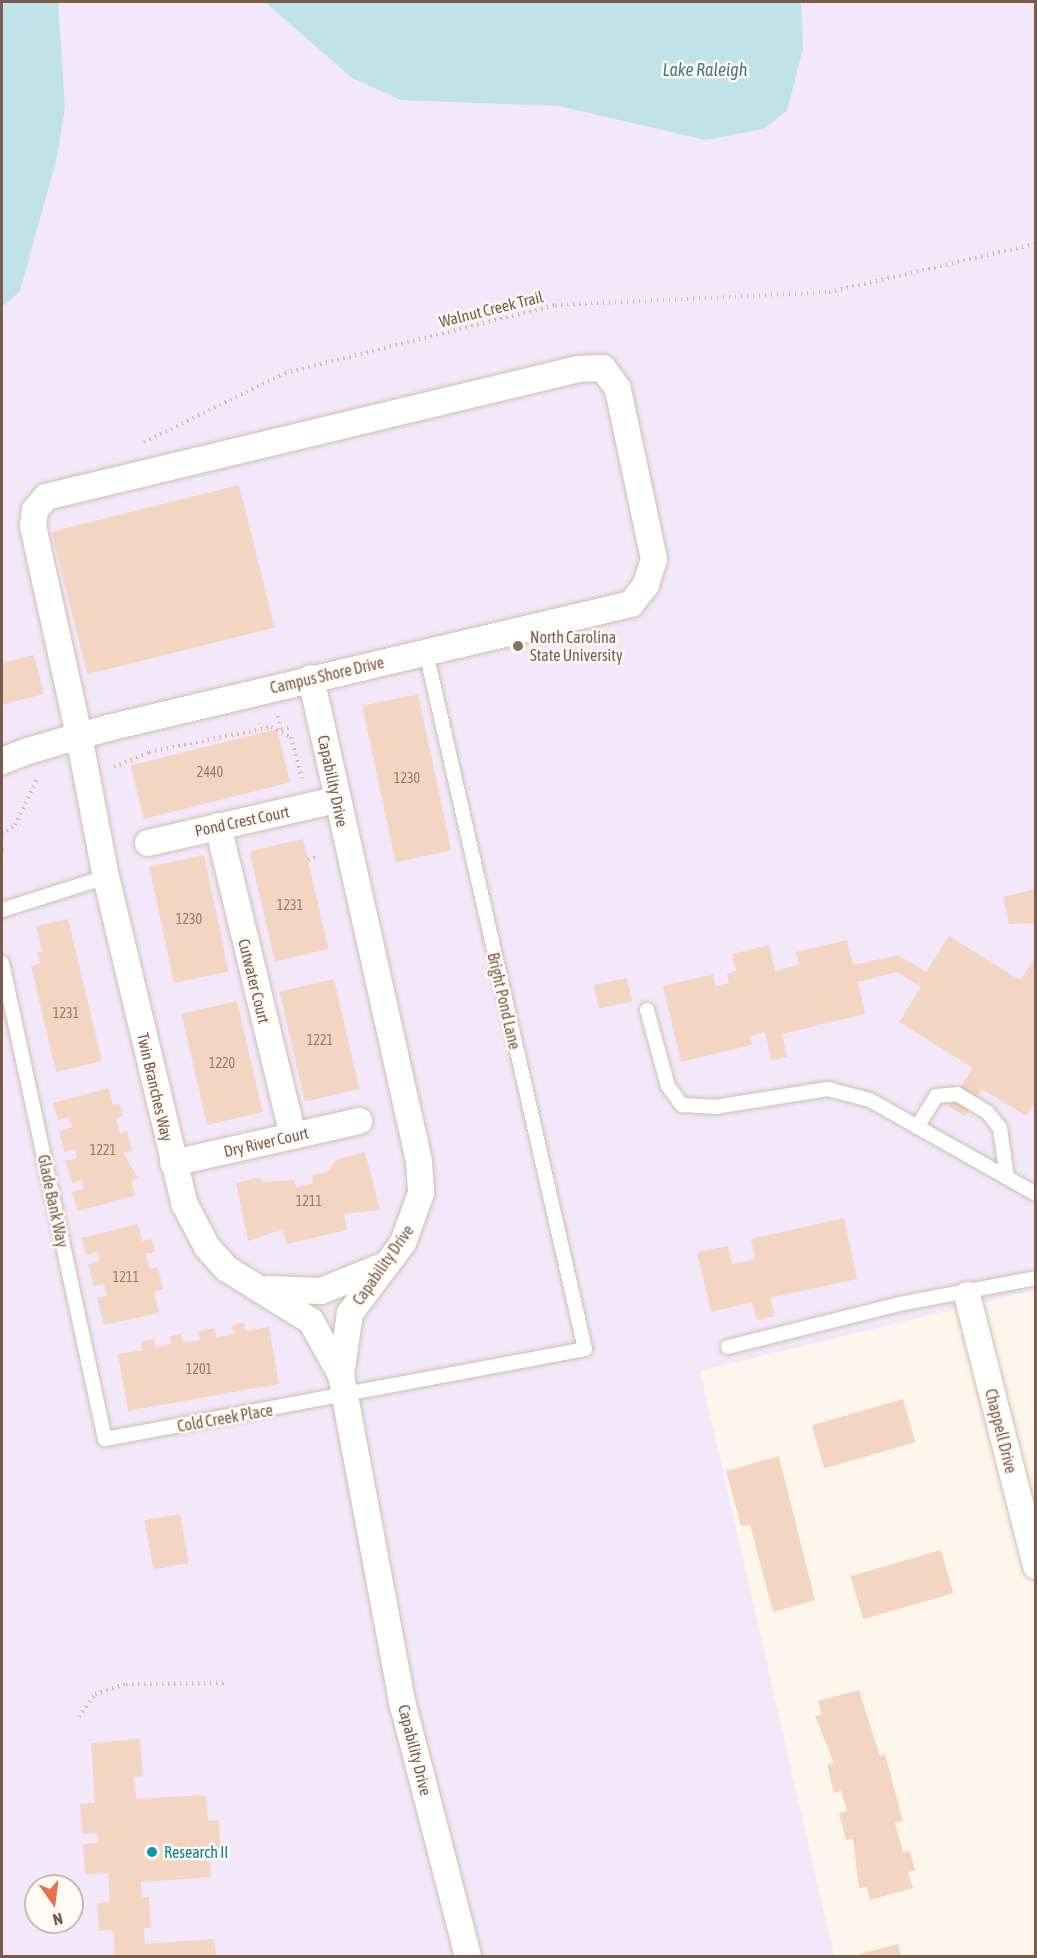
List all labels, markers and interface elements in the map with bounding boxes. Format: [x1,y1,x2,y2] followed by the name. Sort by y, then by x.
[663,59,747,81] water label: Lake Raleigh
[437,287,545,331] street label: Walnut Creek Trail
[530,627,622,665] place label: North Carolina State University
[511,639,525,653] marker: North Carolina State University
[268,653,386,697] street label: Campus Shore Drive
[314,733,352,829] street label: Capability Drive
[197,764,223,780] house number: 2440
[394,770,420,786] house number: 1230
[193,802,291,840] street label: Pond Crest Court
[277,897,303,913] house number: 1231
[176,911,202,927] house number: 1230
[234,937,274,1025] street label: Cutwater Court
[484,951,524,1051] street label: Bright Pond Lane
[53,1005,79,1021] house number: 1231
[133,1031,177,1143] street label: Twin Branches Way
[307,1032,333,1048] house number: 1221
[209,1055,235,1071] house number: 1220
[222,1123,310,1161] street label: Dry River Court
[90,1142,116,1158] house number: 1221
[34,1153,72,1249] street label: Glade Bank Way
[296,1193,322,1209] house number: 1211
[348,1221,418,1309] street label: Capability Drive
[113,1269,139,1285] house number: 1211
[186,1361,212,1377] house number: 1201
[981,1387,1021,1475] street label: Chappell Drive
[176,1400,274,1436] street label: Cold Creek Place
[394,1702,436,1798] street label: Capability Drive
[164,1842,228,1862] place label: Research II
[145,1845,159,1859] marker: Research II
[24,1874,84,1934] north arrow
[51,1910,65,1929] text: N

